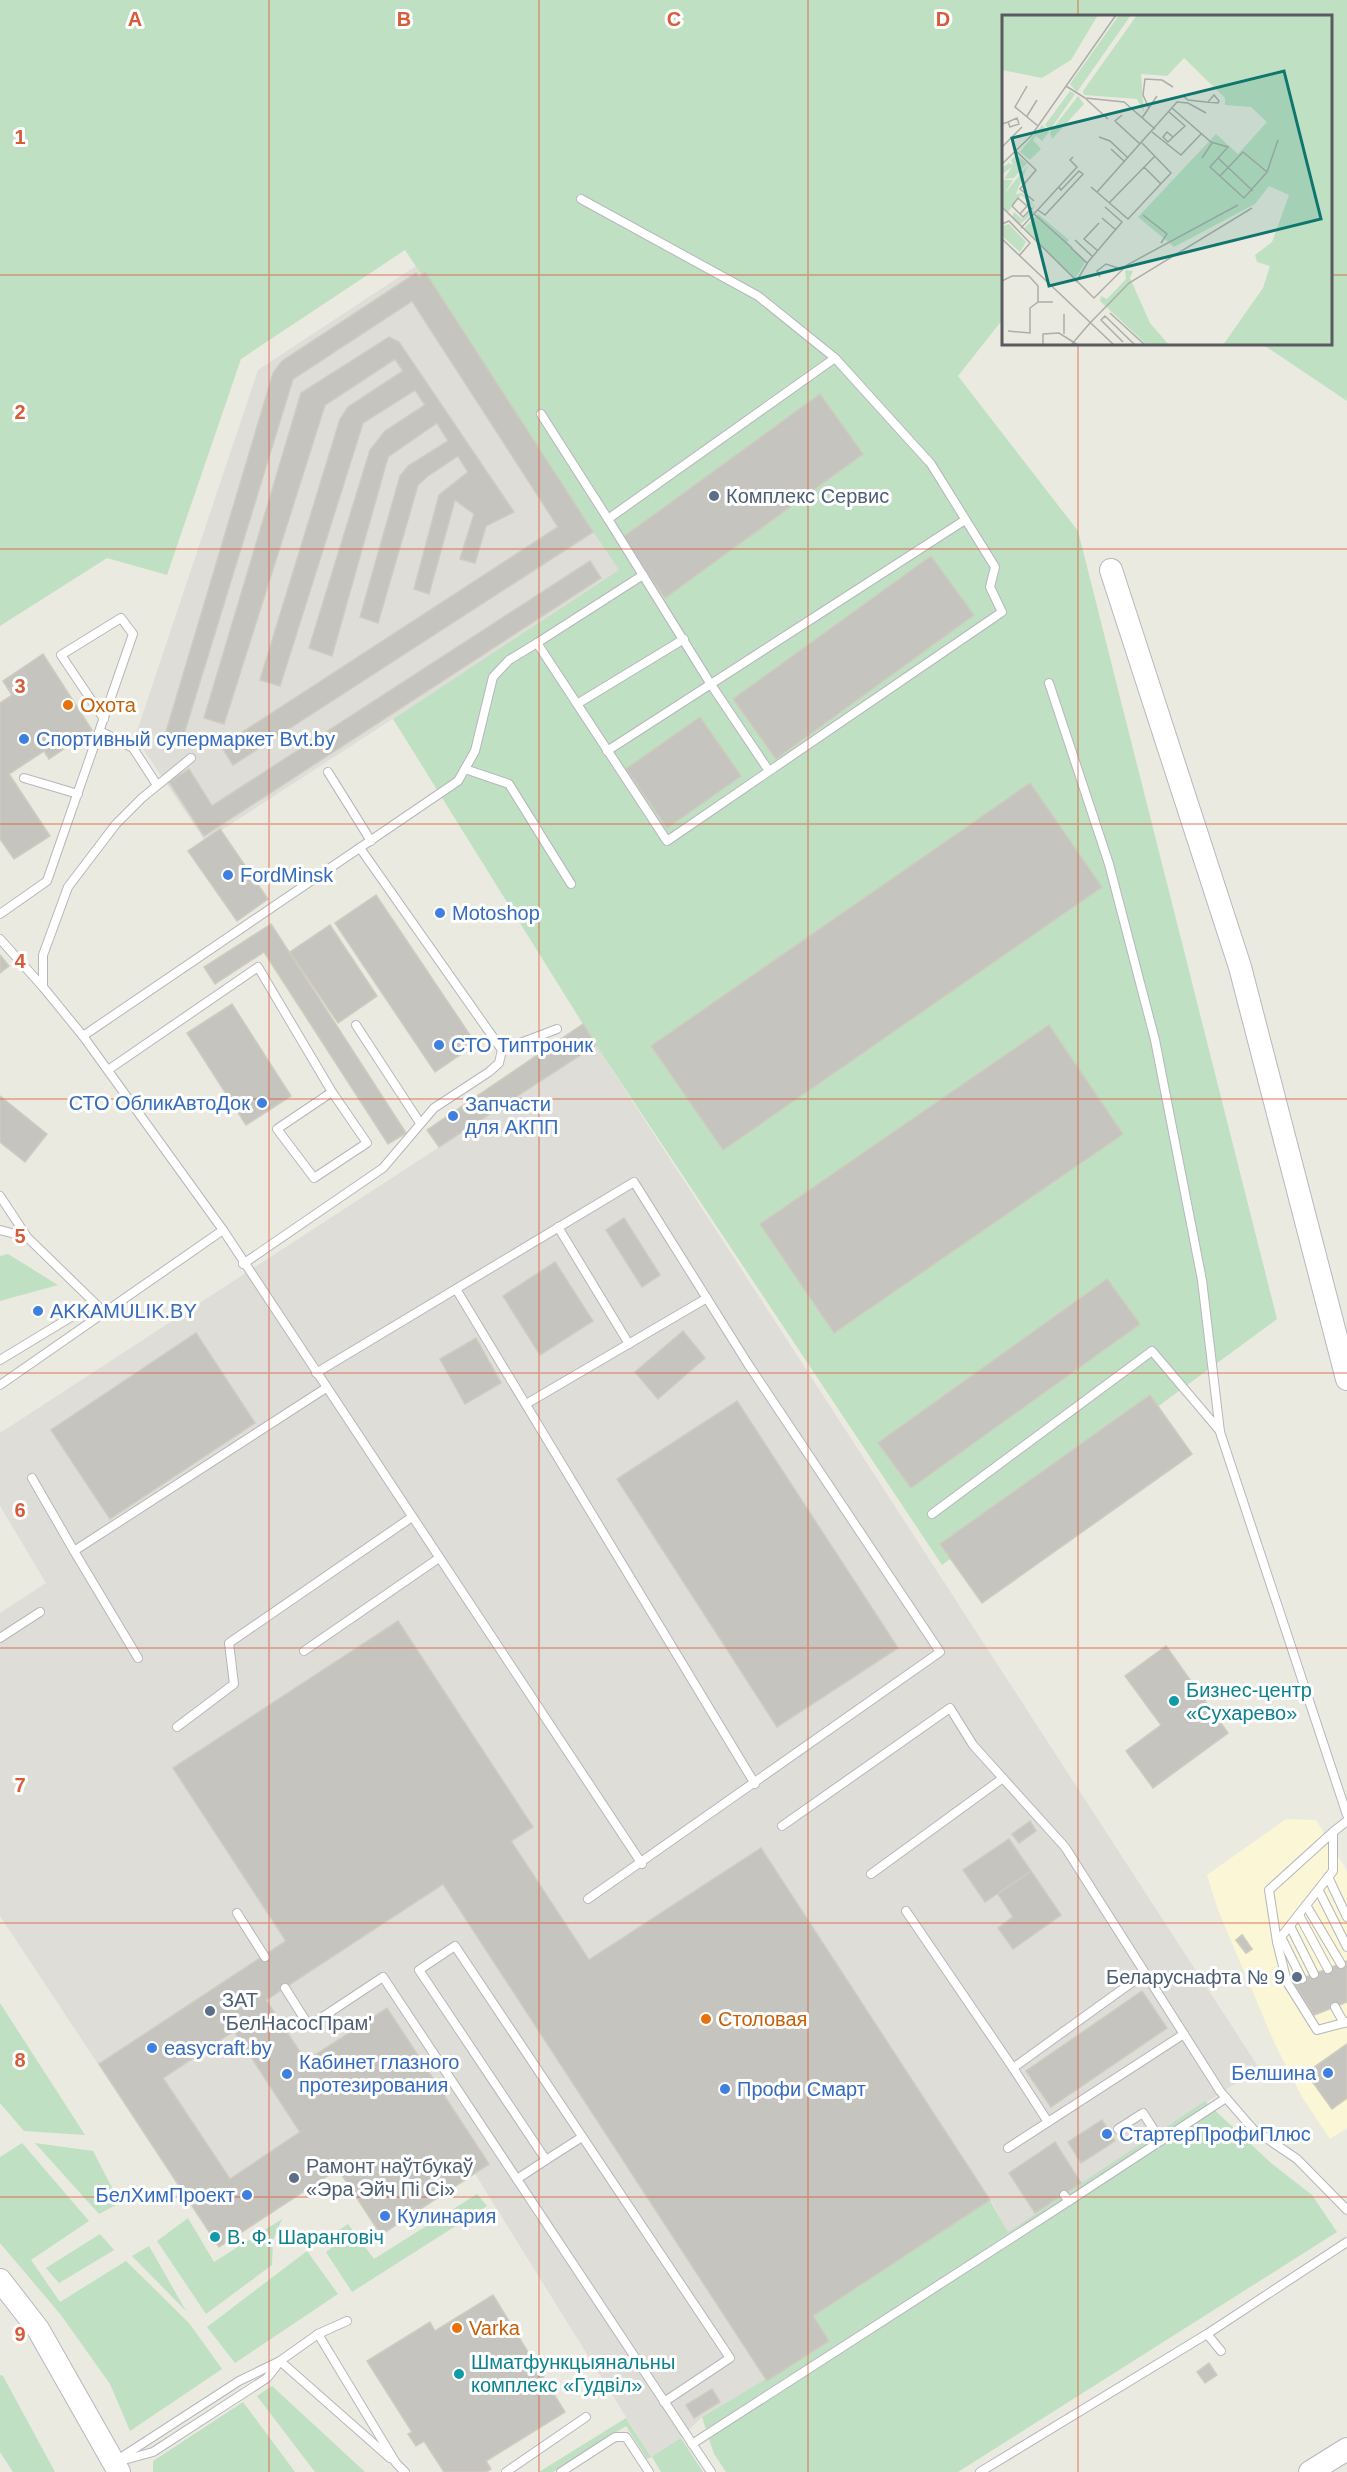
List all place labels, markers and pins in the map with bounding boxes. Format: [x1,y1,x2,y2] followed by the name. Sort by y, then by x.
[726,485,889,507] place label: Комплекс Сервис
[707,489,721,503] marker: Комплекс Сервис
[80,694,137,716] place label: Охота
[61,698,75,712] marker: Охота
[36,728,335,750] place label: Спортивный супермаркет Bvt.by
[17,732,31,746] marker: Спортивный супермаркет Bvt.by
[240,864,334,886] place label: FordMinsk
[221,868,235,882] marker: FordMinsk
[452,902,540,924] place label: Motoshop
[433,906,447,920] marker: Motoshop
[451,1034,593,1056] place label: СТО Типтроник
[432,1038,446,1052] marker: СТО Типтроник
[69,1092,250,1114] place label: СТО ОбликАвтоДок
[465,1093,558,1138] place label: Запчасти для АКПП
[255,1096,269,1110] marker: СТО ОбликАвтоДок
[446,1109,460,1123] marker: Запчасти для АКПП
[50,1300,197,1322] place label: AKKAMULIK.BY
[31,1304,45,1318] marker: AKKAMULIK.BY
[1186,1679,1312,1724] place label: Бизнес-центр «Сухарево»
[1167,1694,1181,1708] marker: Бизнес-центр «Сухарево»
[1106,1966,1285,1988] place label: Беларуснафта № 9
[1290,1970,1304,1984] marker: Беларуснафта № 9
[222,1989,372,2034] place label: ЗАТ 'БелНасосПрам'
[203,2004,217,2018] marker: ЗАТ 'БелНасосПрам'
[718,2008,807,2030] place label: Столовая
[699,2012,713,2026] marker: Столовая
[164,2037,272,2059] place label: easycraft.by
[145,2041,159,2055] marker: easycraft.by
[299,2051,459,2096] place label: Кабинет глазного протезирования
[1231,2062,1317,2084] place label: Белшина
[1321,2066,1335,2080] marker: Белшина
[280,2067,294,2081] marker: Кабинет глазного протезирования
[737,2078,866,2100] place label: Профи Смарт
[718,2082,732,2096] marker: Профи Смарт
[1119,2123,1311,2145] place label: СтартерПрофиПлюс
[1100,2127,1114,2141] marker: СтартерПрофиПлюс
[306,2155,473,2200] place label: Рамонт наўтбукаў «Эра Эйч Пі Сі»
[287,2171,301,2185] marker: Рамонт наўтбукаў «Эра Эйч Пі Сі»
[96,2184,235,2206] place label: БелХимПроект
[240,2188,254,2202] marker: БелХимПроект
[397,2205,496,2227] place label: Кулинария
[378,2209,392,2223] marker: Кулинария
[227,2226,384,2248] place label: В. Ф. Шаранговіч
[208,2230,222,2244] marker: В. Ф. Шаранговіч
[469,2317,521,2339] place label: Varka
[450,2321,464,2335] marker: Varka
[471,2351,675,2396] place label: Шматфункцыянальны комплекс «Гудвіл»
[452,2367,466,2381] marker: Шматфункцыянальны комплекс «Гудвіл»

